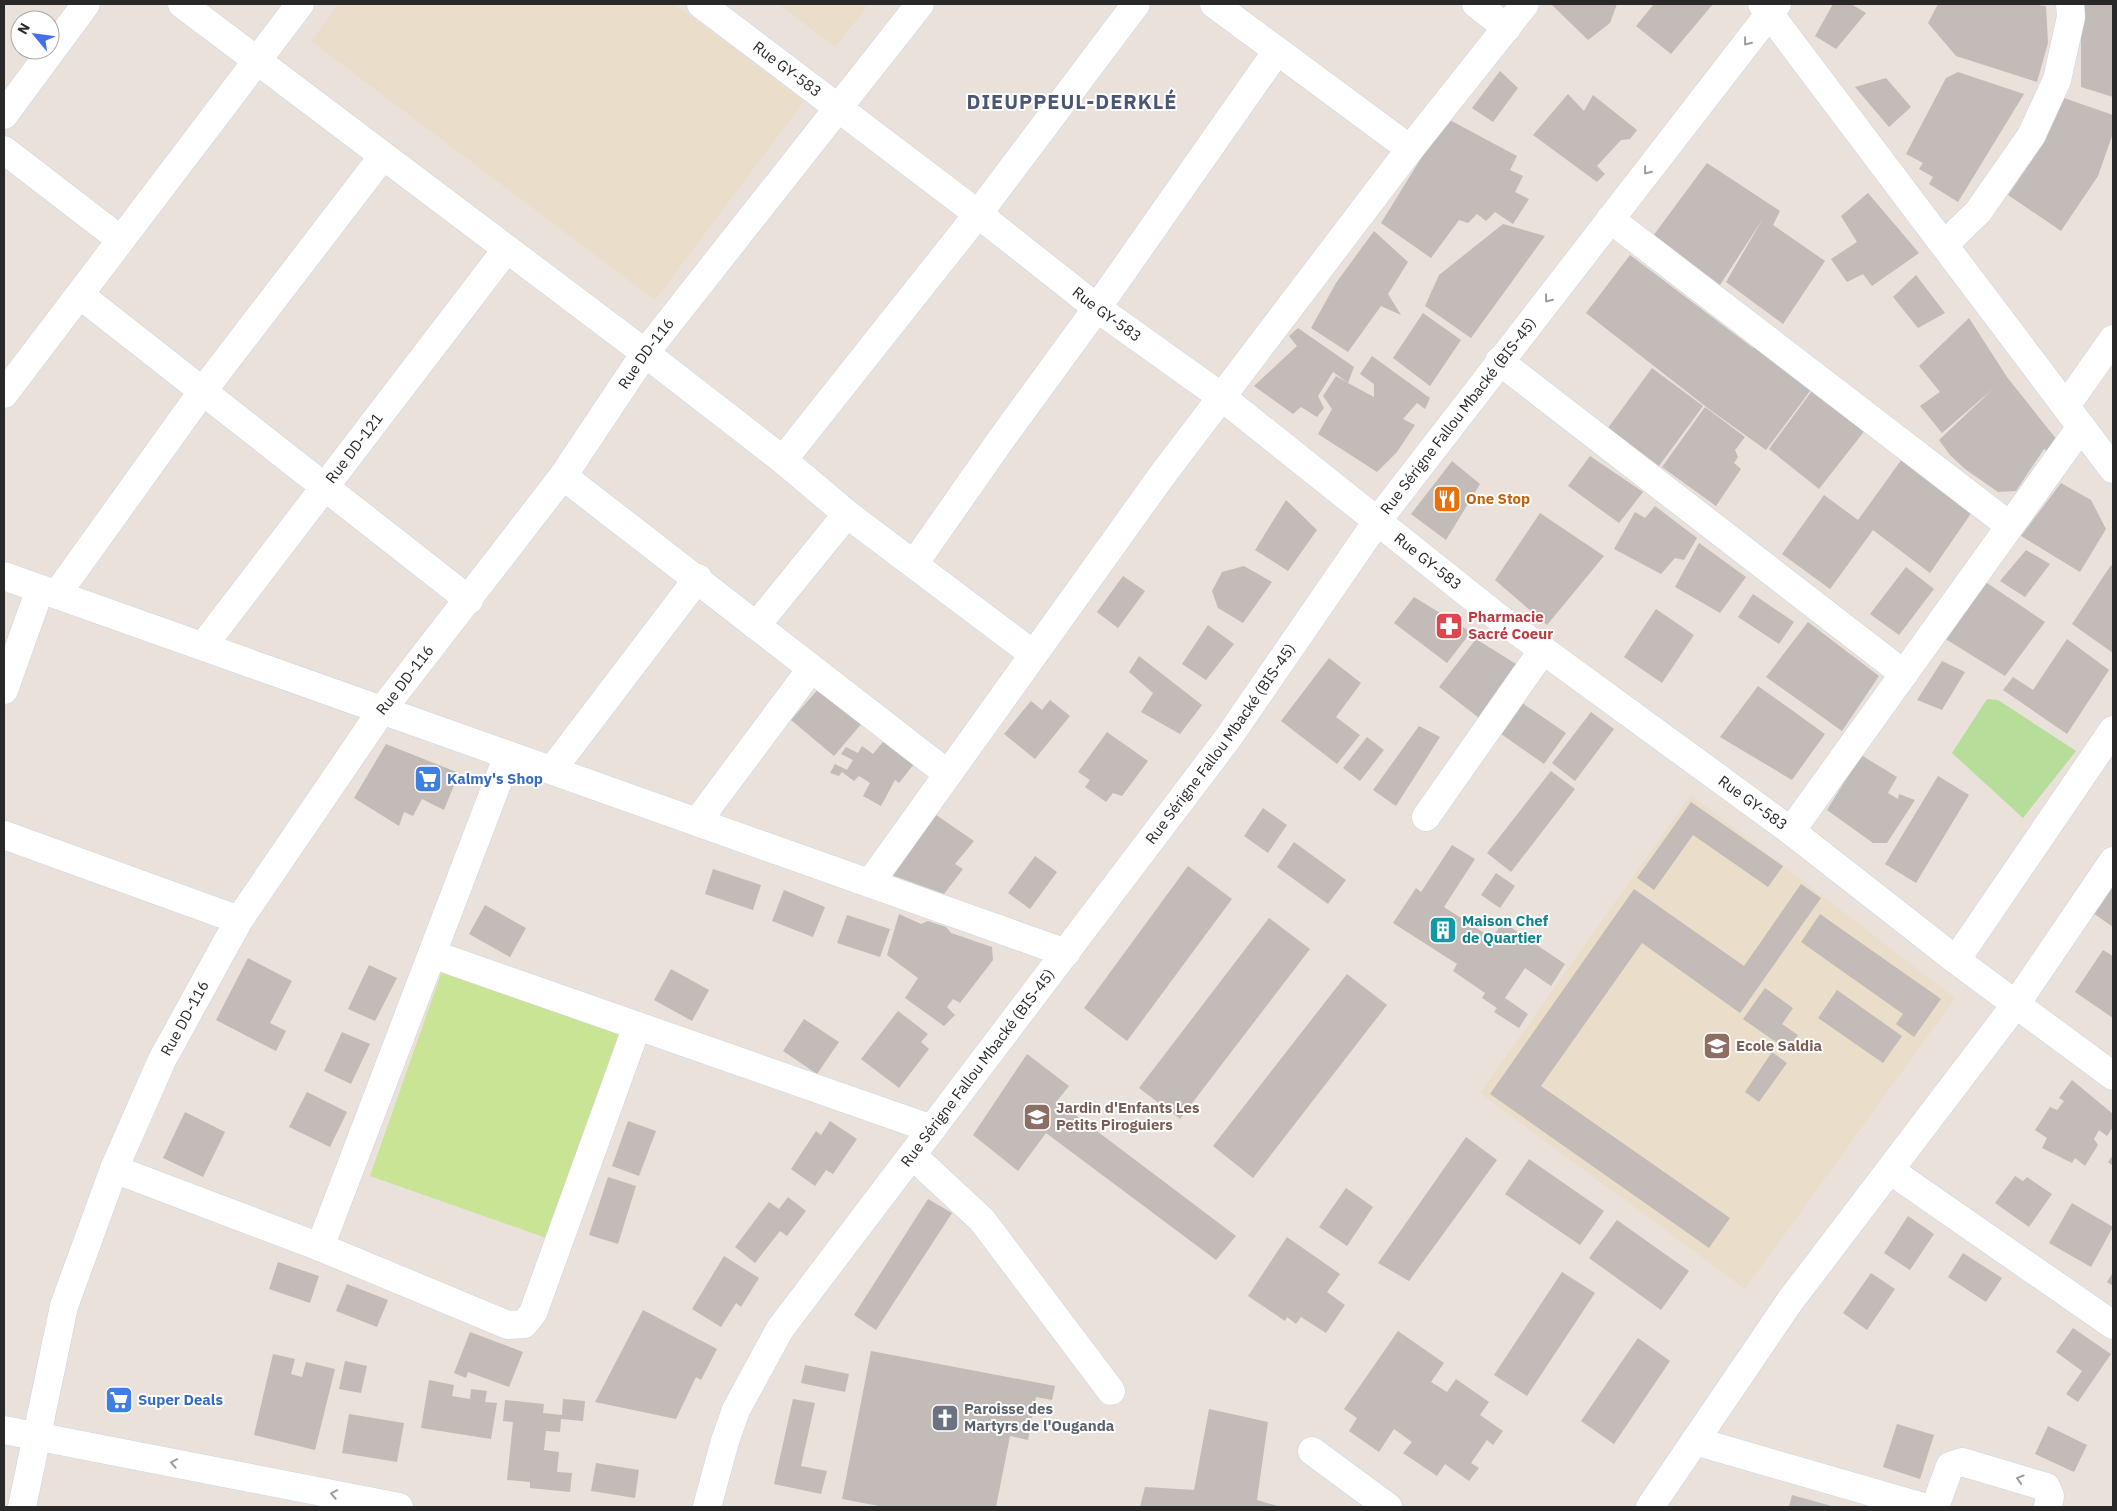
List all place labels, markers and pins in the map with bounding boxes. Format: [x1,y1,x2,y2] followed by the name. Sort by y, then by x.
[1432,484,1462,514] restaurant icon: One Stop
[1466,489,1530,508] place label: One Stop
[1468,607,1553,643] place label: Pharmacie Sacré Coeur
[1434,611,1464,641] pharmacy icon: Pharmacie Sacré Coeur
[413,764,443,794] supermarket icon: Kalmy's Shop
[447,769,543,788] place label: Kalmy's Shop
[1462,911,1549,947] place label: Maison Chef de Quartier
[1428,915,1458,945] building icon: Maison Chef de Quartier
[1702,1031,1732,1061] school or university icon: Ecole Saldia
[1736,1036,1822,1055] place label: Ecole Saldia
[1056,1098,1200,1134] place label: Jardin d'Enfants Les Petits Piroguiers
[1022,1102,1052,1132] school or university icon: Jardin d'Enfants Les Petits Piroguiers
[104,1385,134,1415] supermarket icon: Super Deals
[138,1390,223,1409] place label: Super Deals
[964,1399,1115,1435] place label: Paroisse des Martyrs de l'Ouganda
[930,1403,960,1433] church icon: Paroisse des Martyrs de l'Ouganda

